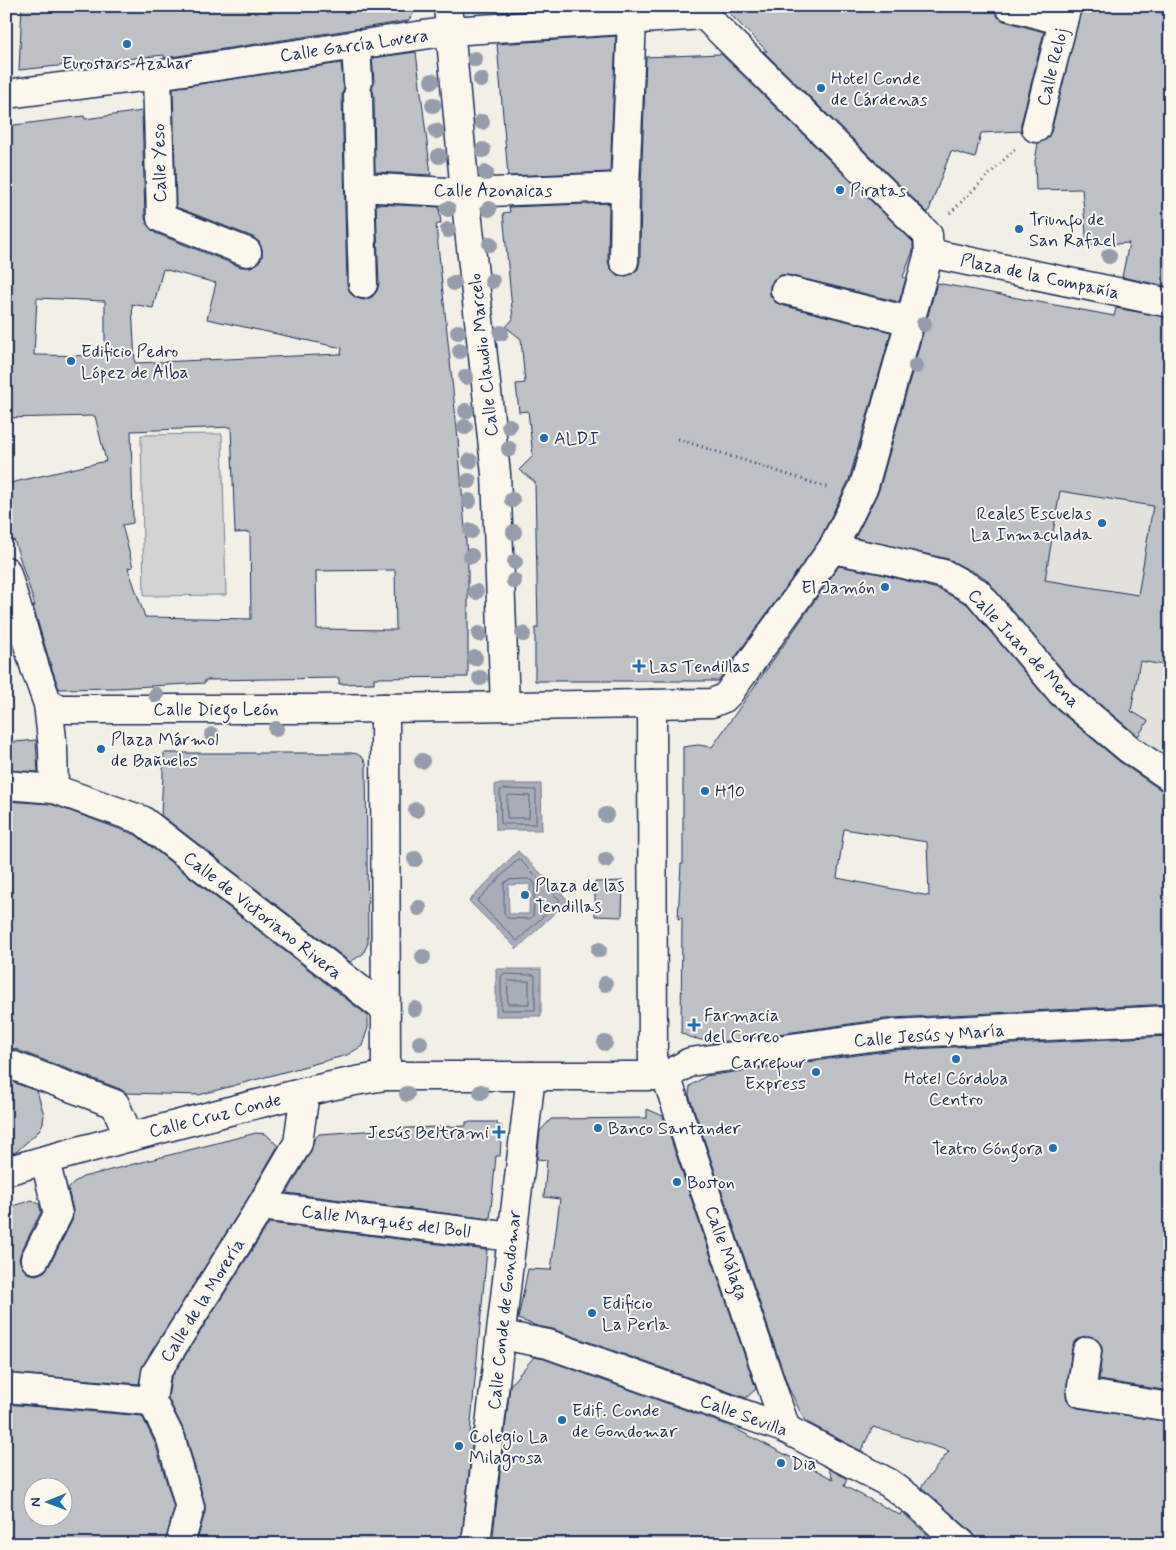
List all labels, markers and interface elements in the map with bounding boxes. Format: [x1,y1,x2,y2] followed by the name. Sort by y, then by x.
[278,24,430,68] street label: Calle García Lovera
[1032,26,1074,109] street label: Calle Reloj
[121,38,133,50] marker: Eurostars Azahar
[62,52,193,76] place label: Eurostars Azahar
[831,67,928,112] place label: Hotel Conde de Cárdenas
[815,82,827,94] marker: Hotel Conde de Cárdenas
[147,123,173,203] street label: Calle Yeso
[434,179,552,203] street label: Calle Azonaicas
[850,179,906,203] place label: Piratas
[834,184,846,196] marker: Piratas
[1029,208,1116,253] place label: Triunfo de San Rafael
[1013,223,1025,235] marker: Triunfo de San Rafael
[958,248,1122,306] street label: Plaza de la Compañía
[463,272,505,438] street label: Calle Claudio Marcelo
[81,340,189,385] place label: Edificio Pedro López de Alba
[65,355,77,367] marker: Edificio Pedro López de Alba
[554,427,599,451] place label: ALDI
[538,432,550,444] marker: ALDI
[971,502,1092,547] place label: Reales Escuelas La Inmaculada
[1096,517,1108,529] marker: Reales Escuelas La Inmaculada
[801,576,875,600] place label: El Jamón
[879,581,891,593] marker: El Jamón
[962,584,1085,713] street label: Calle Juan de Mena
[649,655,750,679] place label: Las Tendillas
[633,660,645,672] marker: Las Tendillas
[153,698,279,724] street label: Calle Diego León
[111,728,219,773] place label: Plaza Mármol de Bañuelos
[95,743,107,755] marker: Plaza Mármol de Bañuelos
[715,780,745,804] place label: H10
[699,785,711,797] marker: H10
[178,846,347,985] street label: Calle de Victoriano Rivera
[535,874,625,919] place label: Plaza de las Tendillas
[519,889,531,901] marker: Plaza de las Tendillas
[704,1004,779,1049] place label: Farmacia del Correo
[688,1019,700,1031] marker: Farmacia del Correo
[853,1019,1005,1053] street label: Calle Jesús y María
[731,1051,806,1096] place label: Carrefour Express
[950,1053,962,1065] marker: Hotel Córdoba Centro
[810,1066,822,1078] marker: Carrefour Express
[904,1067,1008,1112] place label: Hotel Córdoba Centro
[147,1088,284,1144] street label: Calle Cruz Conde
[608,1117,741,1141] place label: Banco Santander
[367,1121,489,1145] place label: Jesús Beltrami
[592,1122,604,1134] marker: Banco Santander
[493,1126,505,1138] marker: Jesús Beltrami
[932,1137,1043,1163] place label: Teatro Góngora
[1047,1142,1059,1154] marker: Teatro Góngora
[687,1171,735,1195] place label: Boston
[671,1176,683,1188] marker: Boston
[300,1200,472,1244] street label: Calle Marqués del Boll
[697,1203,753,1305] street label: Calle Málaga
[483,1208,527,1411] street label: Calle Conde de Gondomar
[155,1234,251,1367] street label: Calle de la Morería
[602,1292,670,1337] place label: Edificio La Perla
[586,1307,598,1319] marker: Edificio La Perla
[696,1389,791,1443] street label: Calle Sevilla
[572,1399,678,1444] place label: Edif. Conde de Gondomar
[556,1414,568,1426] marker: Edif. Conde de Gondomar
[469,1425,548,1471] place label: Colegio La Milagrosa
[453,1440,465,1452] marker: Colegio La Milagrosa
[791,1452,816,1476] place label: Dia
[775,1457,787,1469] marker: Dia
[22,1478,72,1528] north arrow
[27,1497,45,1507] text: N

